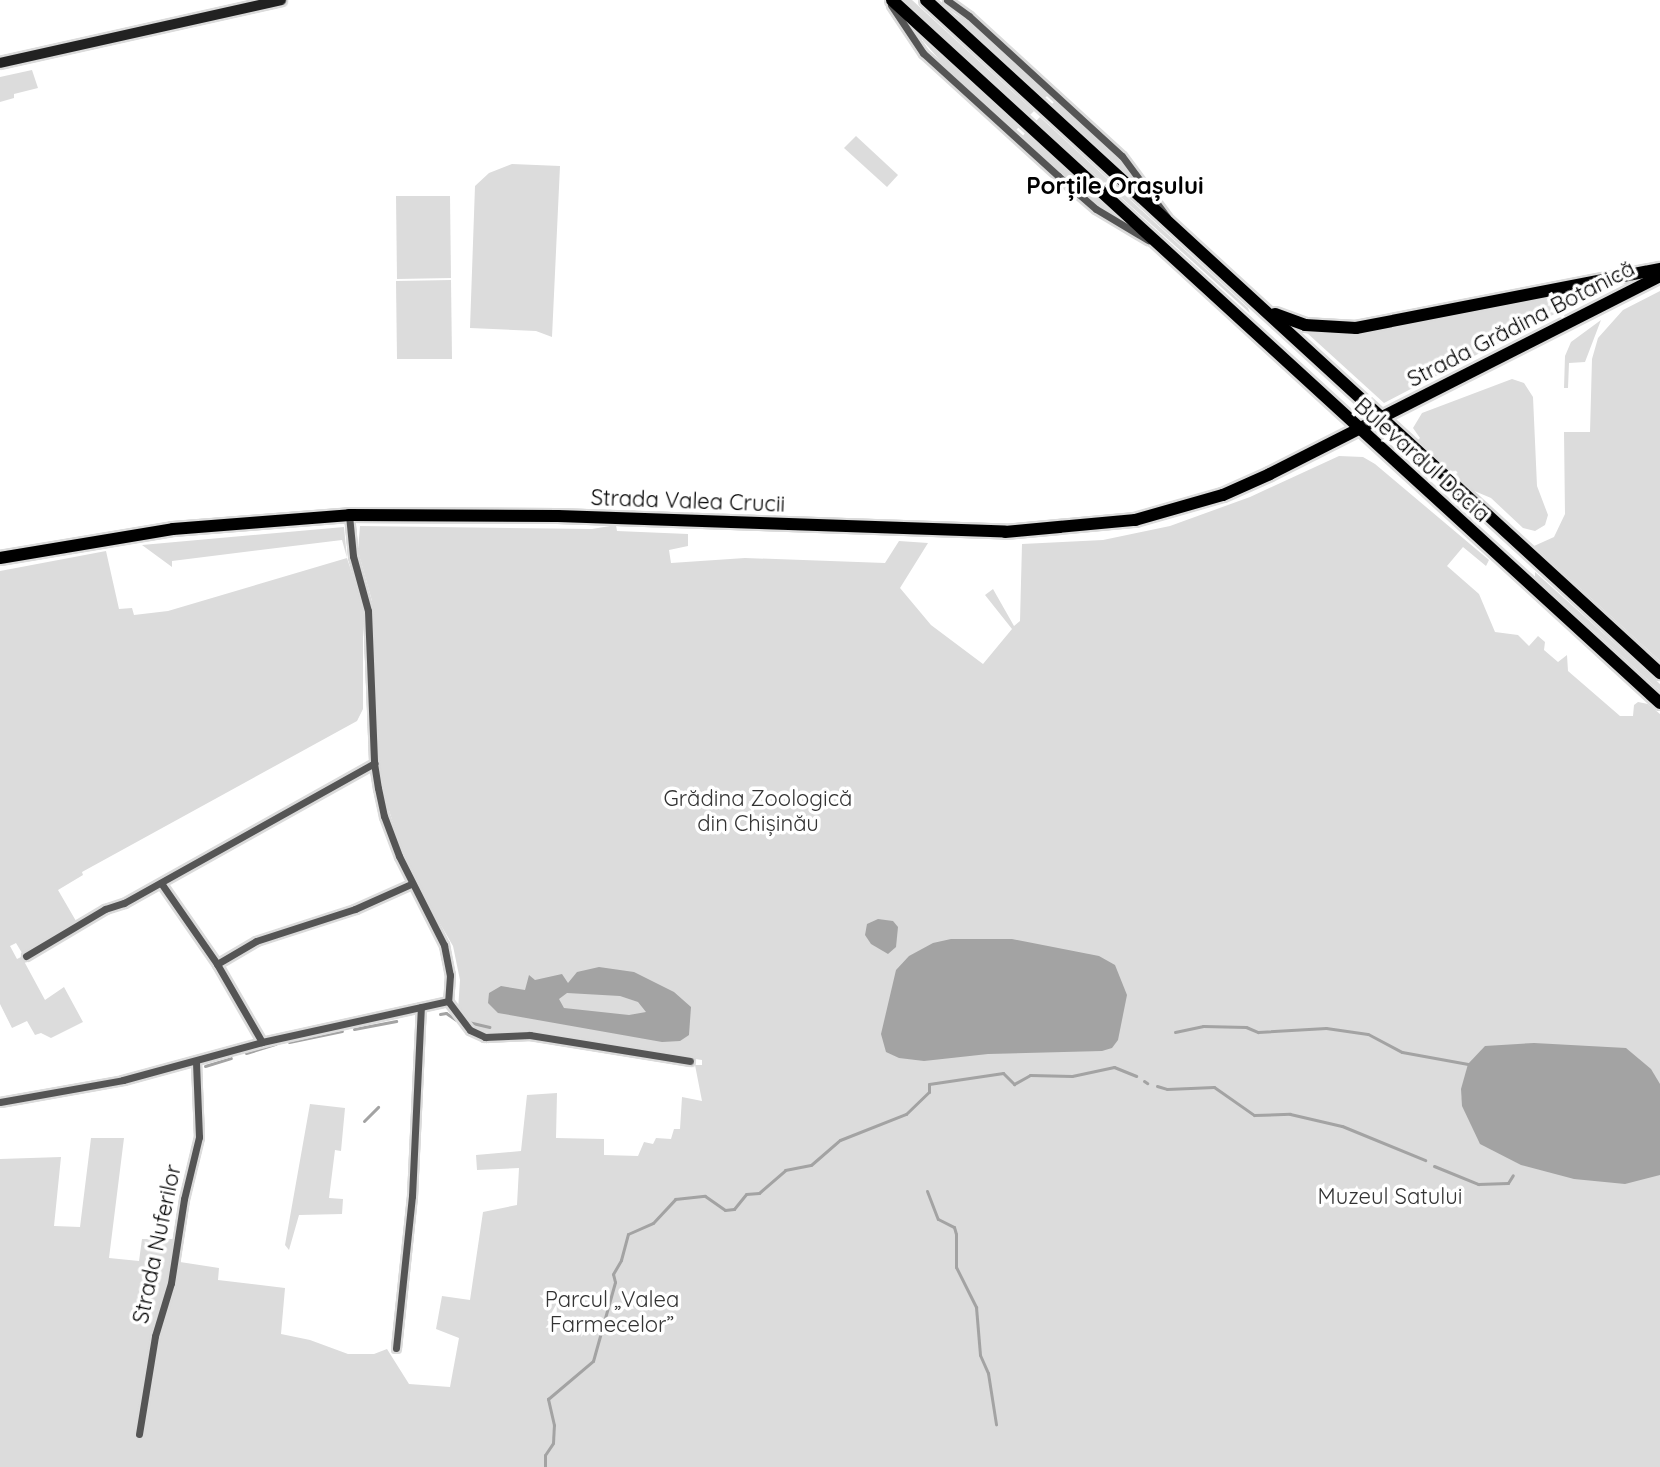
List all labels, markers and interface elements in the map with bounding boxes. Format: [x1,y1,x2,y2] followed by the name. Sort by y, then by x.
[1026,172,1204,200] district label: Porțile Orașului
[1403,255,1639,393] street label: Strada Grădina Botanică
[1349,392,1495,528] street label: Bulevardul Dacia
[590,484,786,518] street label: Strada Valea Crucii
[664,785,852,836] park label: Grădina Zoologică din Chișinău
[127,1162,187,1326] street label: Strada Nuferilor
[1318,1184,1462,1210] park label: Muzeul Satului
[545,1286,679,1338] park label: Parcul „Valea Farmecelor”

